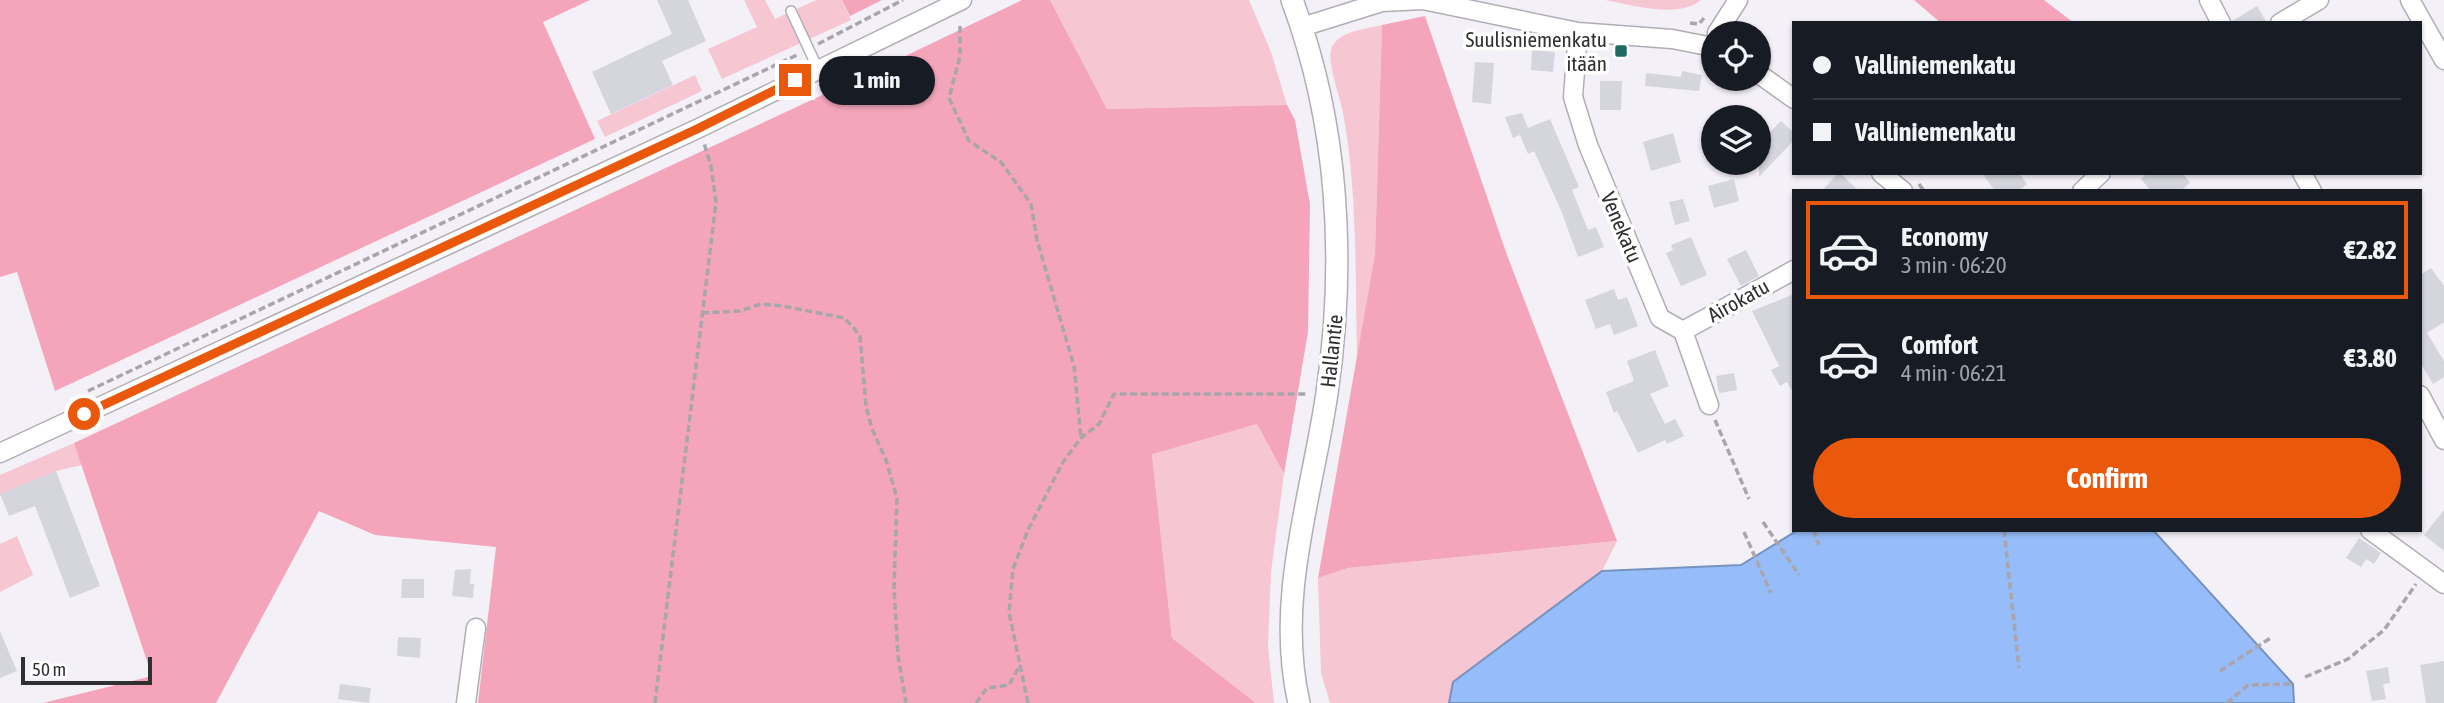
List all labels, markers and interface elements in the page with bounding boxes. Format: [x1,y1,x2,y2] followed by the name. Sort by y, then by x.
[1701,21,1771,175] map controls
[1701,21,1771,91] button: locate
[1466,27,1607,75] place label: Suulisniemenkatu itään
[1613,43,1629,59] marker: Suulisniemenkatu itään
[1855,50,2016,80] text: Valliniemenkatu
[820,56,935,104] callout: 1 min
[779,64,811,96] route end
[854,67,900,93] text: 1 min
[1701,105,1771,175] button: layers
[1855,117,2016,147] text: Valliniemenkatu
[1596,188,1648,266] street label: Venekatu
[1817,219,1880,282] icon: car
[1901,222,1988,252] text: Economy
[2344,235,2397,265] text: €2.82
[1901,252,2007,278] text: 3 min · 06:20
[1703,273,1773,327] street label: Airokatu
[1315,313,1347,389] street label: Hallantie
[1817,327,1880,390] icon: car
[1901,330,1978,360] text: Comfort
[2344,343,2397,373] text: €3.80
[1901,360,2007,386] text: 4 min · 06:21
[68,398,100,430] route start
[1813,438,2401,518] button: Confirm
[21,654,152,686] scale bar
[32,658,66,680] text: 50 m

